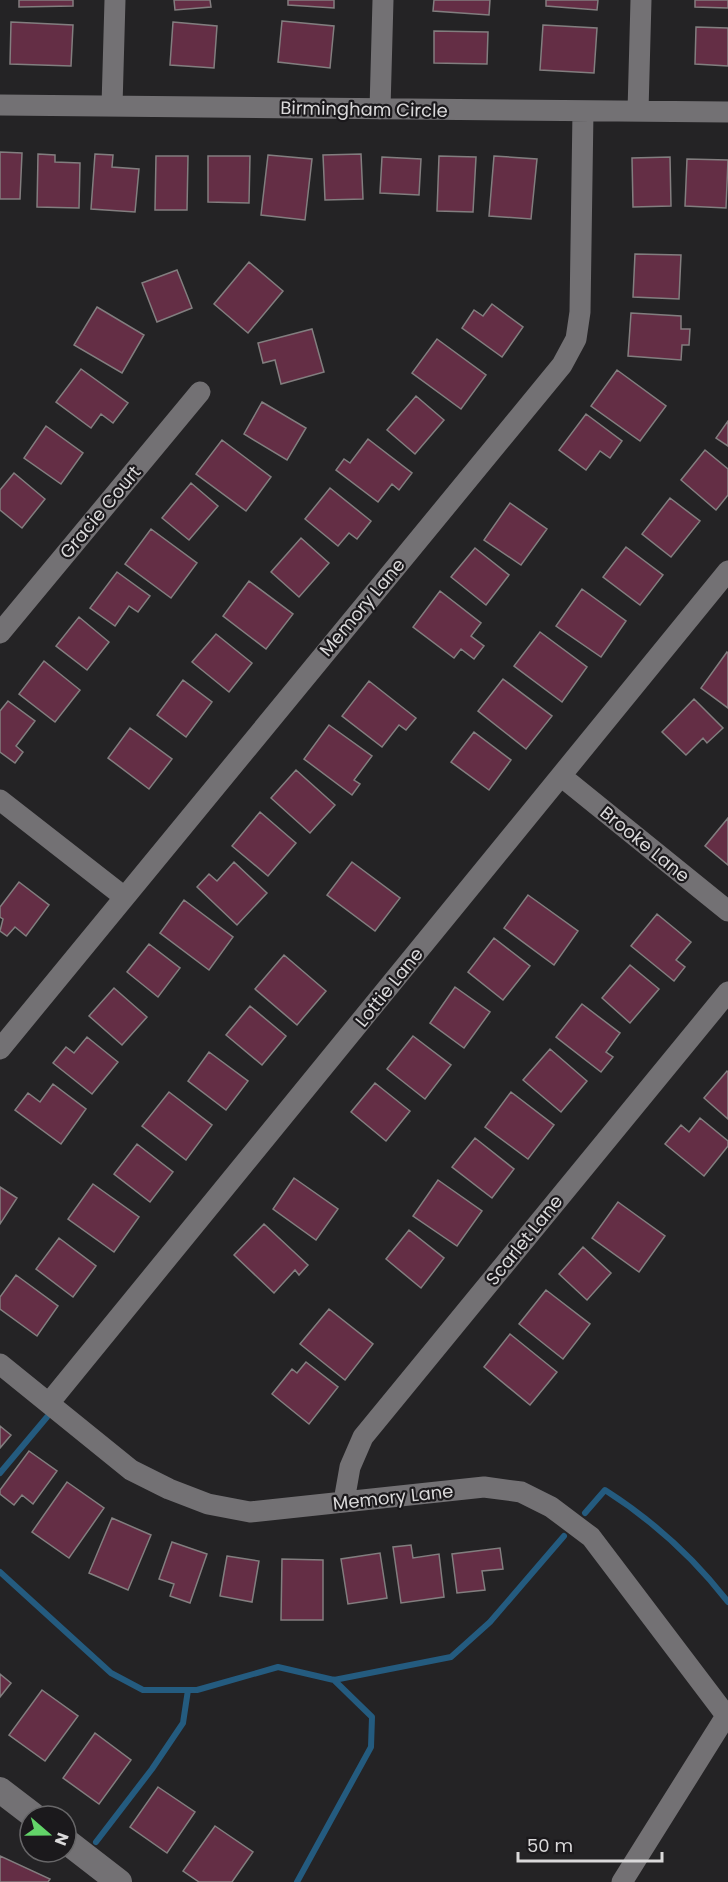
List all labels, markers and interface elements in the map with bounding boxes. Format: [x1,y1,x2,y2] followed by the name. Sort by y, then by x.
[280,95,448,123] street label: Birmingham Circle
[54,460,146,564] street label: Gracie Court
[314,553,410,661] street label: Memory Lane
[595,800,695,888] street label: Brooke Lane
[349,942,429,1032] street label: Lottie Lane
[480,1189,568,1291] street label: Scarlet Lane
[332,1478,454,1516] street label: Memory Lane
[18,1804,78,1864] north arrow
[518,1825,662,1863] scale bar
[49,1829,74,1849] text: N
[527,1833,573,1858] text: 50 m

